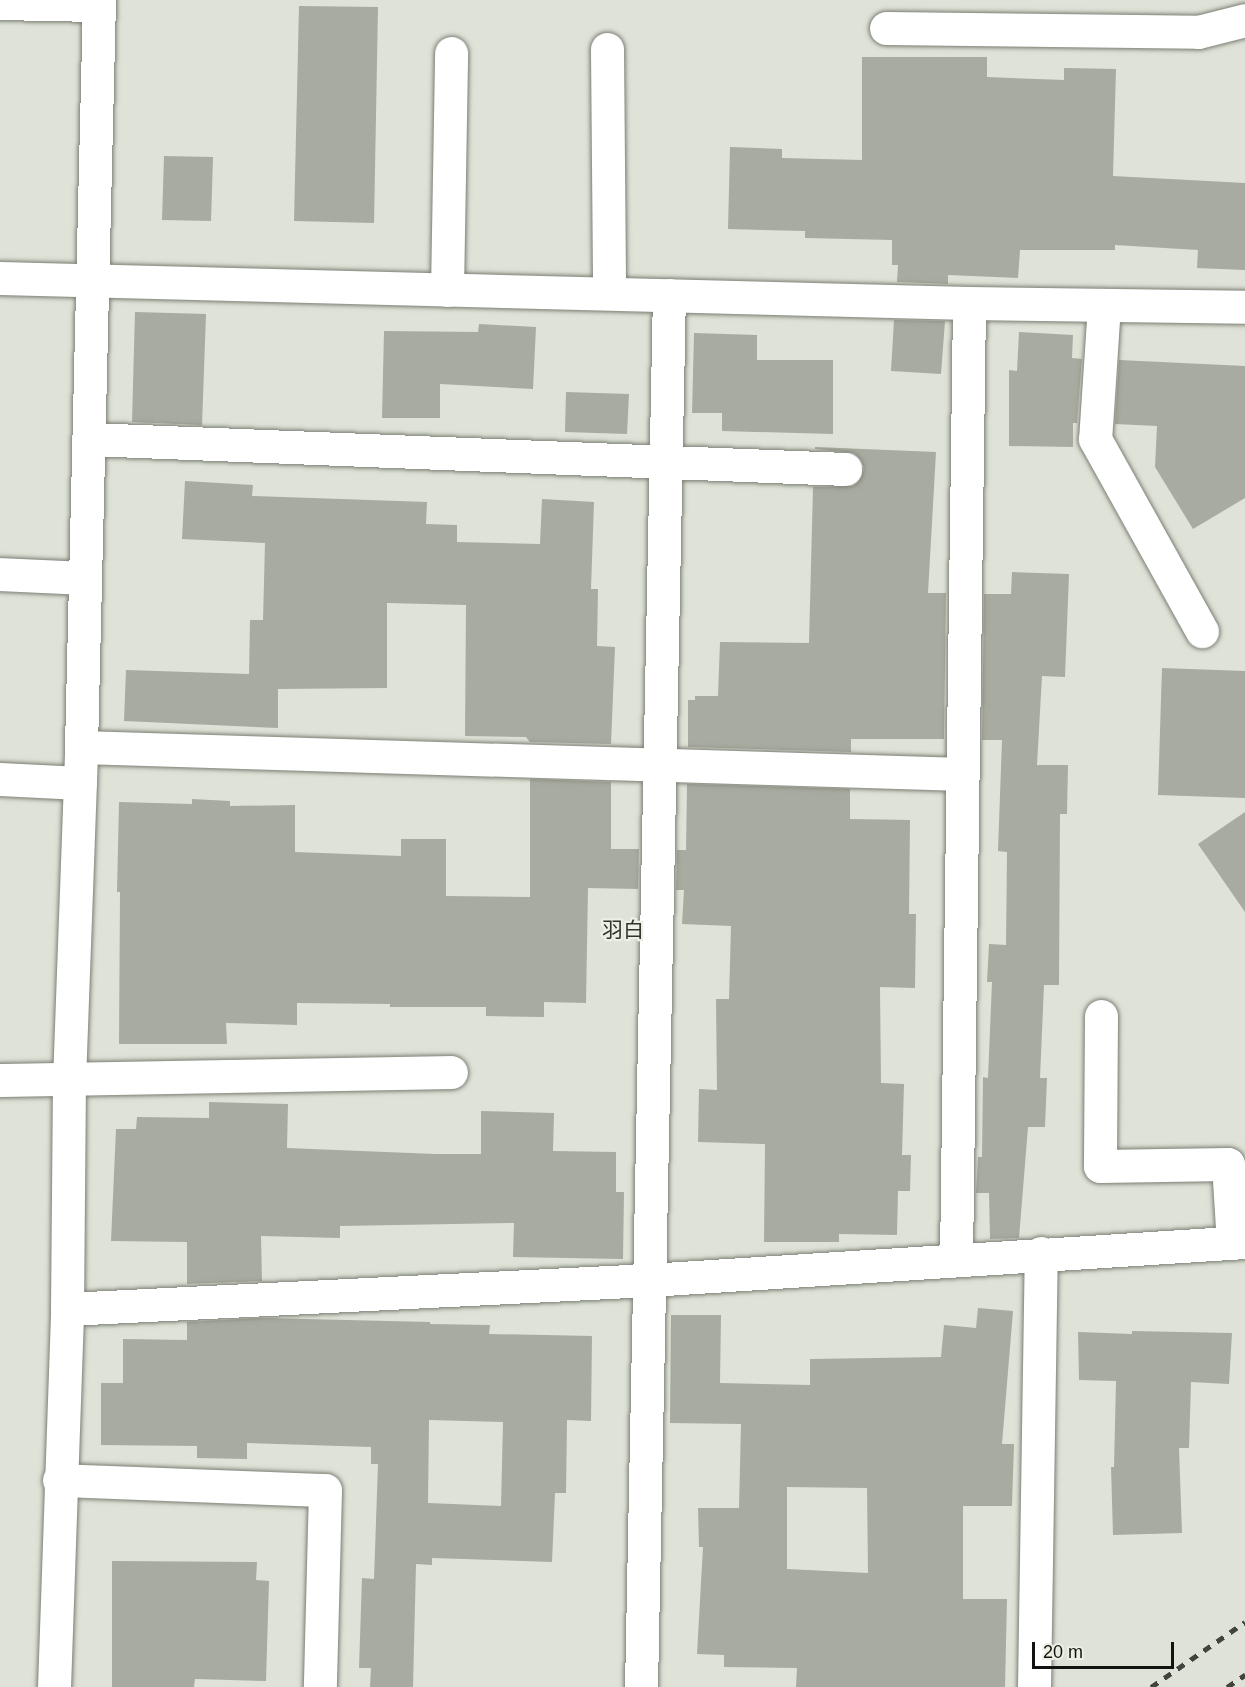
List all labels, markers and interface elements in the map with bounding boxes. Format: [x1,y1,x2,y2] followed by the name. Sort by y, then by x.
[602,917,644,943] district label: 羽白
[1035,1630,1178,1668] scale bar
[1043,1642,1083,1662] text: 20 m

